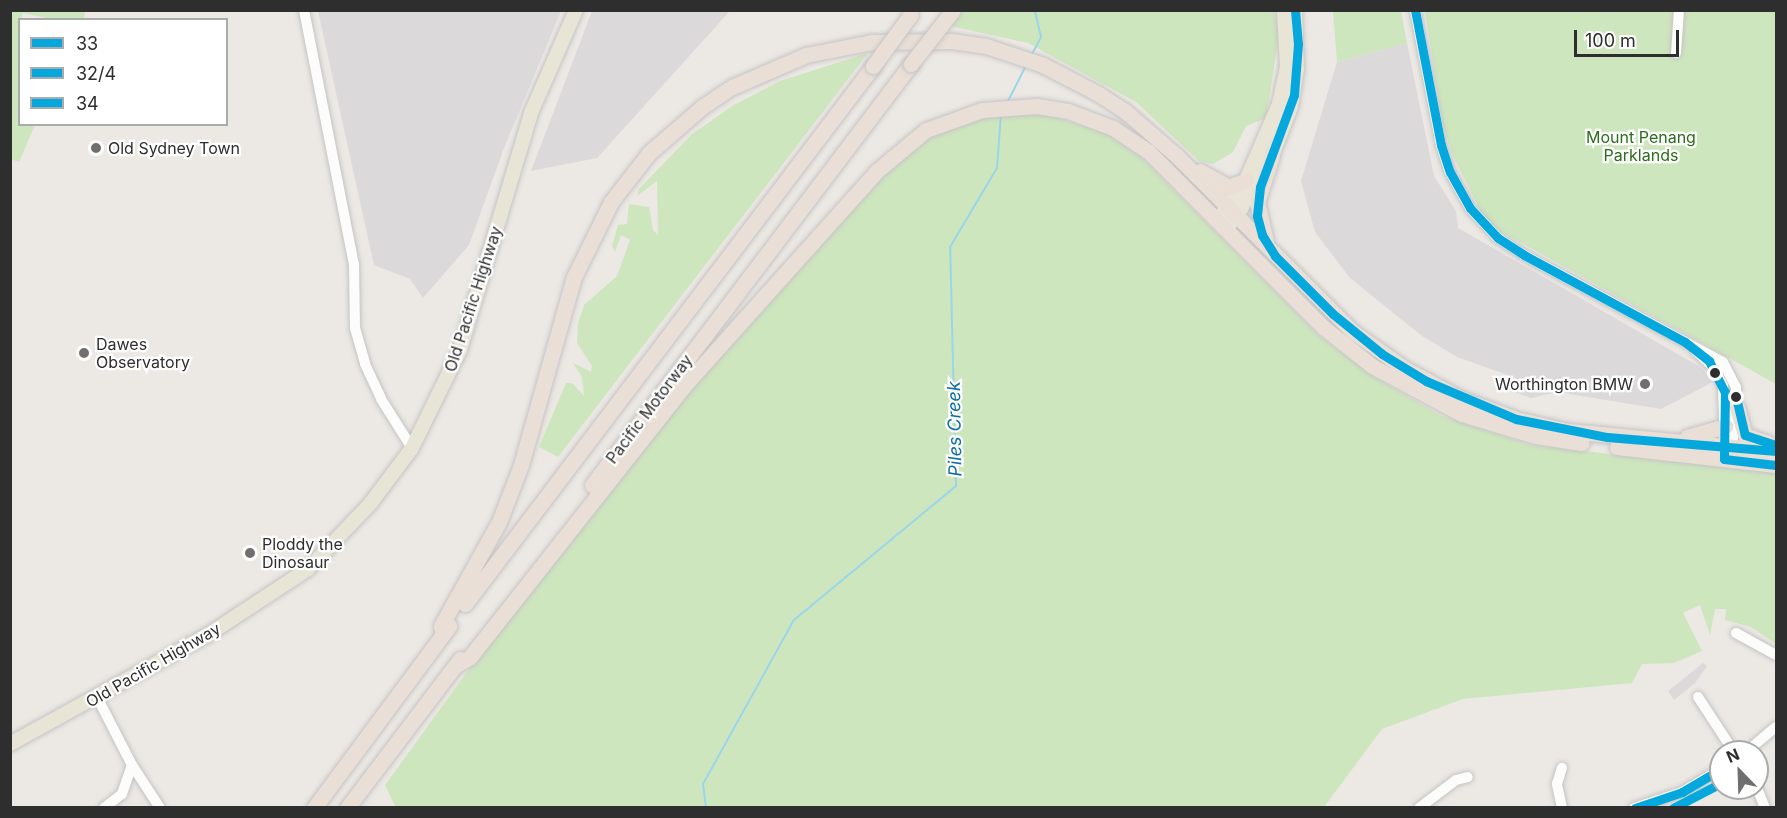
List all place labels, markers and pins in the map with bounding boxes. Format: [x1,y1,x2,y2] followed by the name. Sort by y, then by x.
[108,138,240,158] place label: Old Sydney Town
[89,141,103,155] marker: Old Sydney Town
[96,334,190,372] place label: Dawes Observatory
[77,346,91,360] marker: Dawes Observatory
[1709,367,1721,379] unlabelled marker
[1495,374,1633,394] place label: Worthington BMW
[1638,377,1652,391] marker: Worthington BMW
[1730,391,1742,403] unlabelled marker
[262,534,343,572] place label: Ploddy the Dinosaur
[243,546,257,560] marker: Ploddy the Dinosaur

